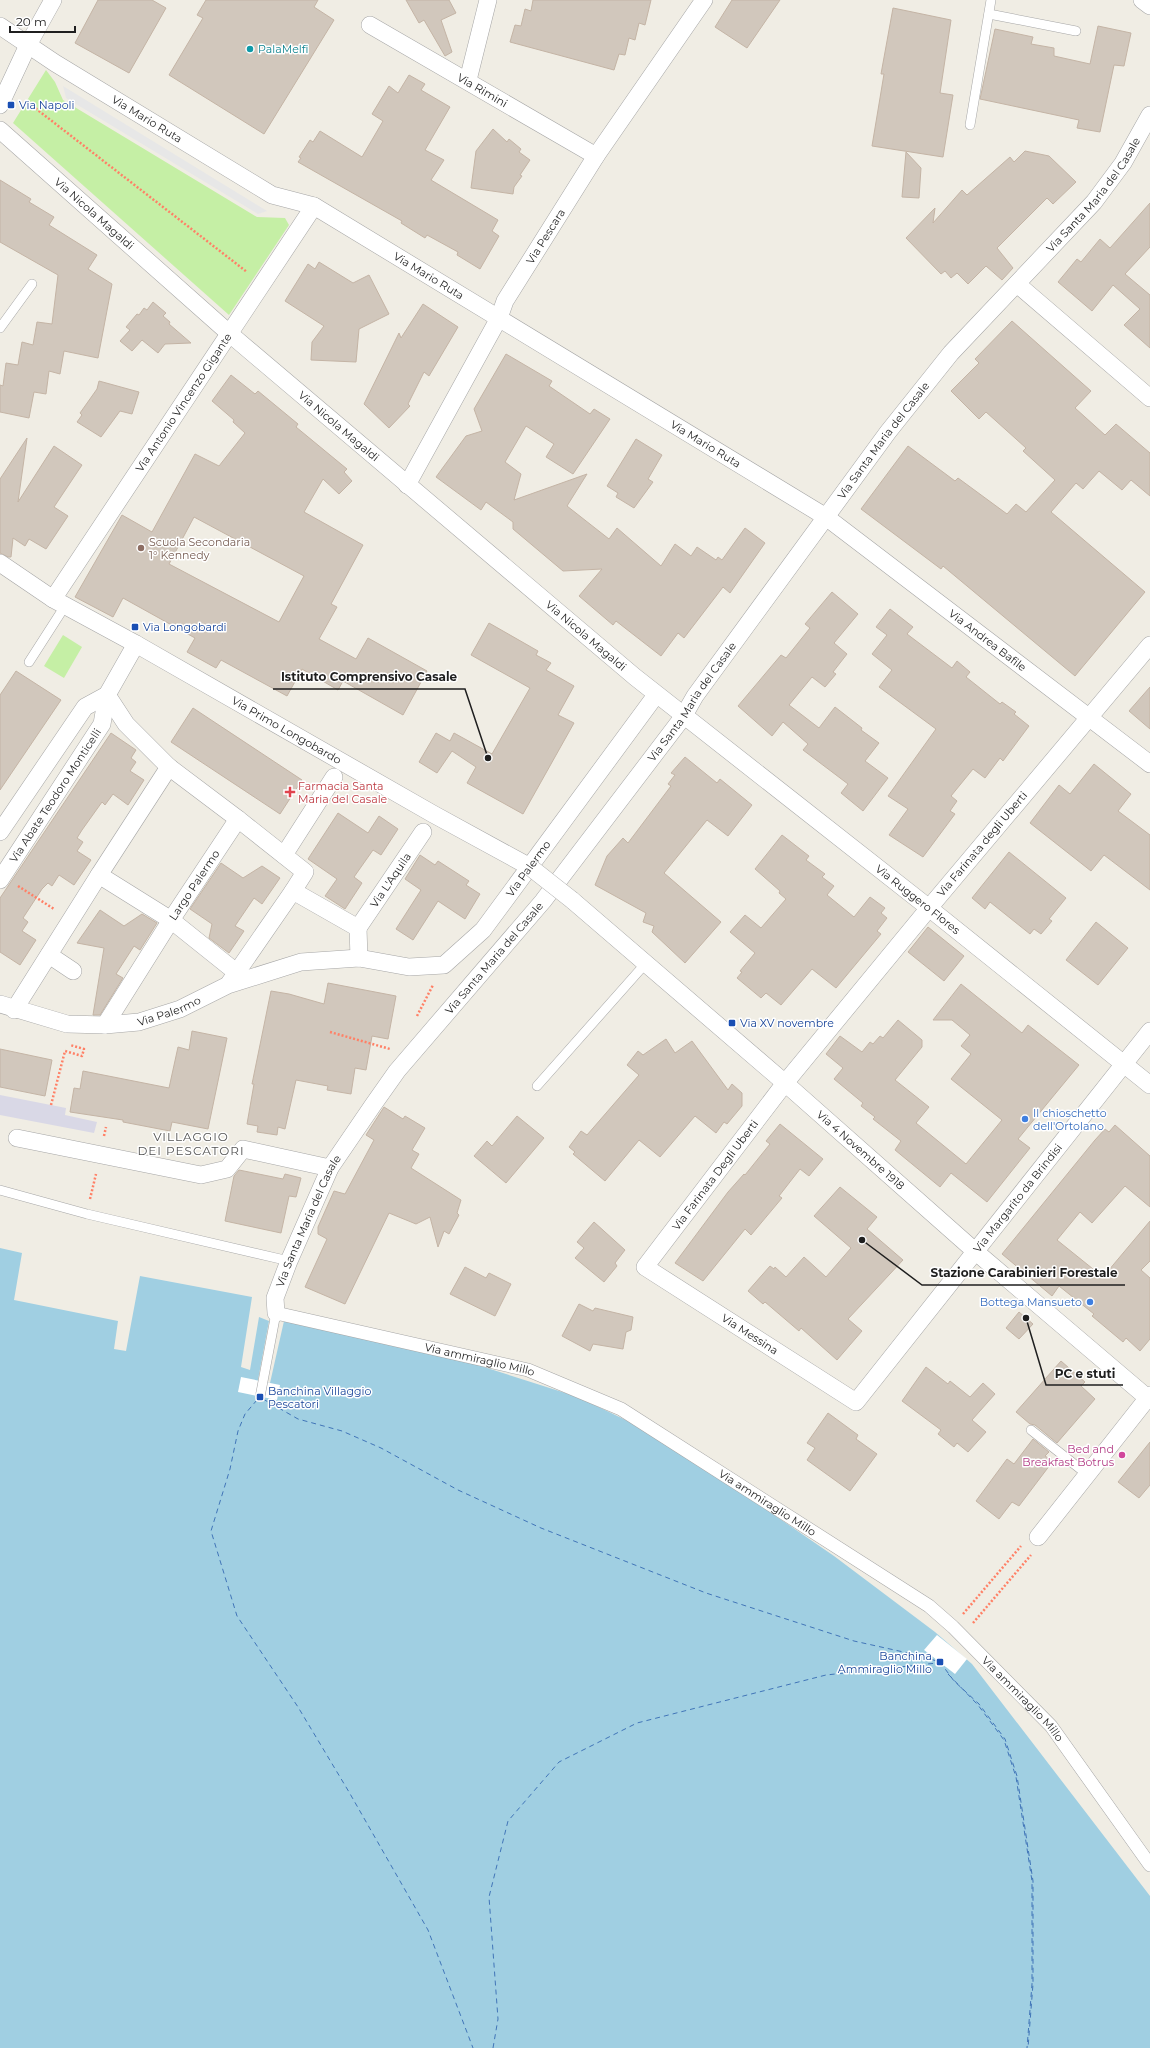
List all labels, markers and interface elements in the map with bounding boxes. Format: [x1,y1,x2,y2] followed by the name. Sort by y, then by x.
[10,8,75,34] scale bar
[16,14,47,29] text: 20 m
[258,42,308,56] place label: PalaMelfi
[245,44,255,54] marker: PalaMelfi
[455,70,510,110] street label: Via Rimini
[109,92,185,146] street label: Via Mario Ruta
[19,98,75,112] place label: Via Napoli
[6,100,16,110] marker: Via Napoli
[1043,134,1143,255] street label: Via Santa Maria del Casale
[52,175,137,253] street label: Via Nicola Magaldi
[523,206,568,267] street label: Via Pescara
[391,249,467,302] street label: Via Mario Ruta
[132,330,235,475] street label: Via Antonio Vincenzo Gigante
[834,379,932,502] street label: Via Santa Maria del Casale
[295,388,382,464] street label: Via Nicola Magaldi
[668,417,744,471] street label: Via Mario Ruta
[149,535,250,562] place label: Scuola Secondaria 1° Kennedy
[136,543,146,553] marker: Scuola Secondaria 1° Kennedy
[543,597,629,674] street label: Via Nicola Magaldi
[946,606,1029,674] street label: Via Andrea Bafile
[143,620,227,634] place label: Via Longobardi
[130,622,140,632] marker: Via Longobardi
[645,639,739,764] street label: Via Santa Maria del Casale
[273,665,465,689] callout: Istituto Comprensivo Casale
[281,669,458,684] text: Istituto Comprensivo Casale
[229,693,344,767] street label: Via Primo Longobardo
[6,726,104,865] street label: Via Abate Teodoro Monticelli
[298,779,388,806] place label: Farmacia Santa Maria del Casale
[285,787,295,797] marker: Farmacia Santa Maria del Casale
[934,788,1030,899] street label: Via Farinata degli Uberti
[503,837,554,900] street label: Via Palermo
[166,847,223,923] street label: Largo Palermo
[367,850,414,910] street label: Via L'Aquila
[873,862,964,938] street label: Via Ruggero Flores
[442,899,546,1017] street label: Via Santa Maria del Casale
[136,993,203,1029] street label: Via Palermo
[740,1016,834,1030] place label: Via XV novembre
[727,1018,737,1028] marker: Via XV novembre
[1033,1106,1107,1133] place label: Il chioschetto dell'Ortolano
[814,1107,908,1193] street label: Via 4 Novembre 1918
[1020,1114,1030,1124] marker: Il chioschetto dell'Ortolano
[669,1117,761,1233] street label: Via Farinata Degli Uberti
[137,1129,245,1158] district label: VILLAGGIO DEI PESCATORI
[970,1141,1065,1255] street label: Via Margarito da Brindisi
[273,1152,344,1289] street label: Via Santa Maria del Casale
[922,1261,1125,1285] callout: Stazione Carabinieri Forestale
[931,1265,1118,1280] text: Stazione Carabinieri Forestale
[980,1295,1082,1309] place label: Bottega Mansueto
[1085,1297,1095,1307] marker: Bottega Mansueto
[719,1311,781,1357] street label: Via Messina
[423,1340,537,1379] street label: Via ammiraglio Millo
[1046,1361,1123,1385] callout: PC e stuti
[1055,1366,1115,1381] text: PC e stuti
[268,1384,371,1411] place label: Banchina Villaggio Pescatori
[255,1392,265,1402] marker: Banchina Villaggio Pescatori
[1022,1442,1115,1469] place label: Bed and Breakfast Botrus
[1117,1450,1127,1460] marker: Bed and Breakfast Botrus
[716,1466,819,1539] street label: Via ammiraglio Millo
[838,1649,932,1676] place label: Banchina Ammiraglio Millo
[979,1653,1067,1744] street label: Via ammiraglio Millo
[935,1657,945,1667] marker: Banchina Ammiraglio Millo

